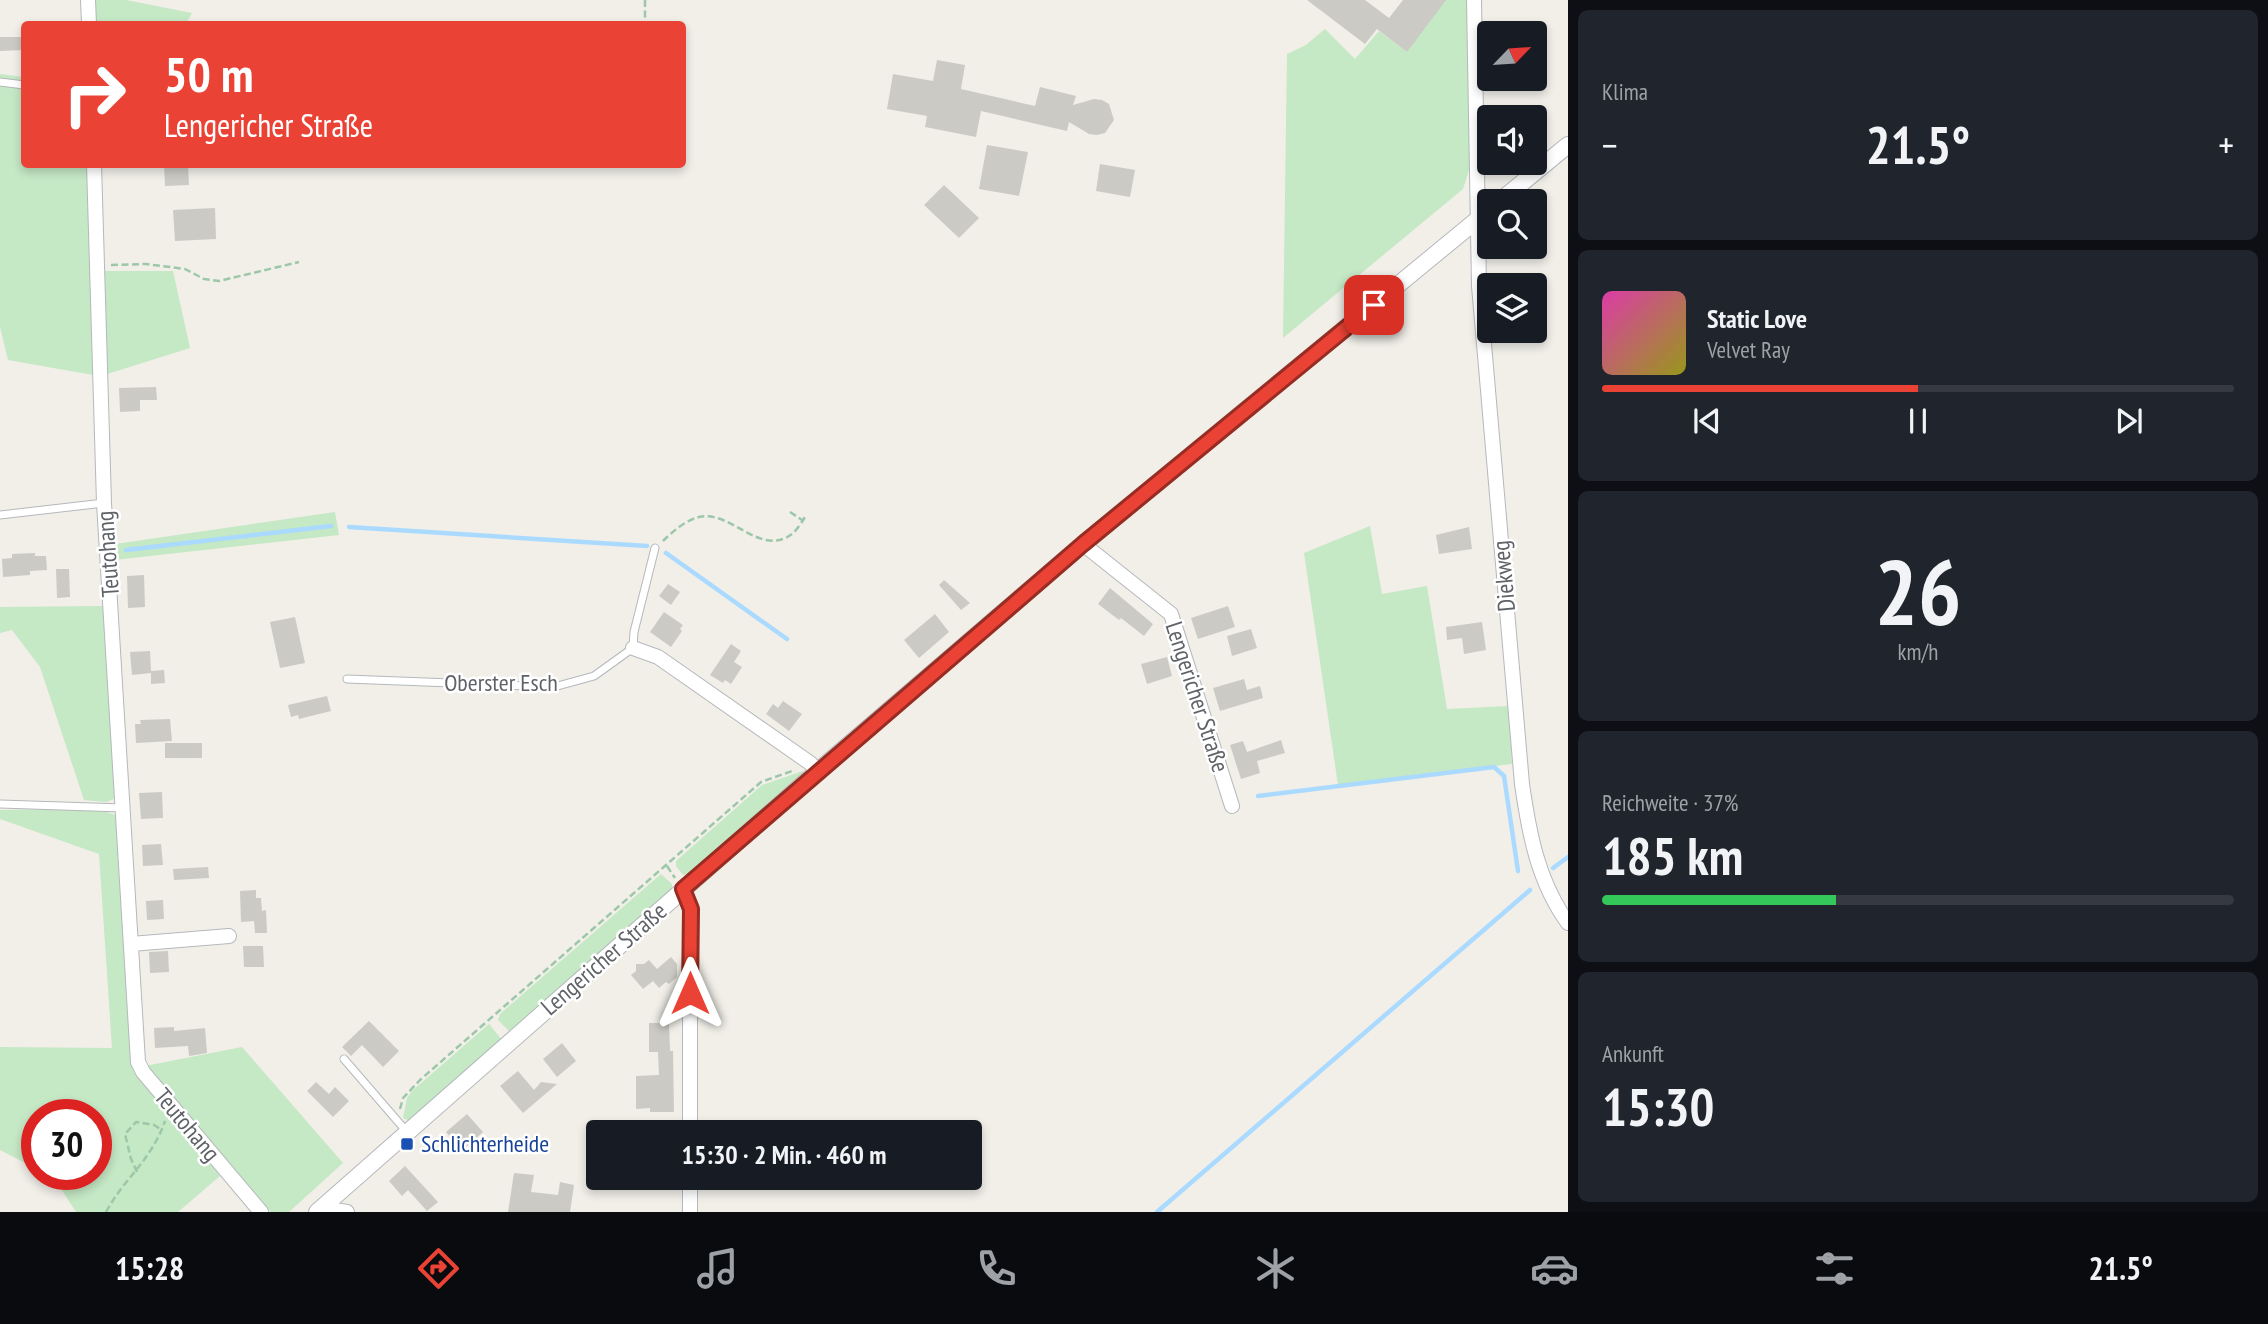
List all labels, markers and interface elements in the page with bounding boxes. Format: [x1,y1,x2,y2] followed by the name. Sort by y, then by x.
[1477,21,1547,91] north arrow
[1477,21,1547,343] map controls
[164,42,253,106] text: 50 m
[49,49,140,140] icon: right
[1602,77,1648,106] text: Klima
[164,104,373,146] text: Lengericher Straße
[1477,105,1547,175] button: sound
[1866,111,1970,178] text: 21.5°
[1602,120,1618,169] text: −
[2218,120,2234,169] text: +
[1477,189,1547,259] button: search
[1477,273,1547,343] button: layers
[1344,275,1404,335] pin
[1355,286,1393,324] icon: arrive
[1707,302,1807,335] text: Static Love
[1707,335,1790,364] text: Velvet Ray
[1688,402,1726,440] icon: previous
[1899,402,1937,440] icon: pause
[2110,402,2148,440] icon: next
[89,510,126,598] street label: Teutohang
[1875,532,1962,650] text: 26
[1485,539,1522,613] street label: Diekweg
[1159,618,1236,776] street label: Lengericher Straße
[1898,637,1938,666] text: km/h
[444,667,558,698] street label: Oberster Esch
[1602,788,1738,817] text: Reichweite · 37%
[1602,822,1743,889] text: 185 km
[534,895,673,1022] street label: Lengericher Straße
[653,956,727,1030] position arrow
[1602,1039,1664,1068] text: Ankunft
[1602,1073,1714,1140] text: 15:30
[148,1082,227,1168] street label: Teutohang
[21,1099,112,1190] speed limit sign: 30
[421,1128,549,1159] place label: Schlichterheide
[399,1136,415,1152] marker: Schlichterheide
[682,1138,886,1171] text: 15:30 · 2 Min. · 460 m
[414,1244,463,1293] icon: directions
[693,1244,742,1293] icon: music
[972,1244,1021,1293] icon: phone
[1251,1244,1300,1293] icon: climate
[1530,1244,1579,1293] icon: car
[1810,1244,1859,1293] icon: filters
[115,1247,184,1289] text: 15:28
[2089,1247,2153,1289] text: 21.5°

